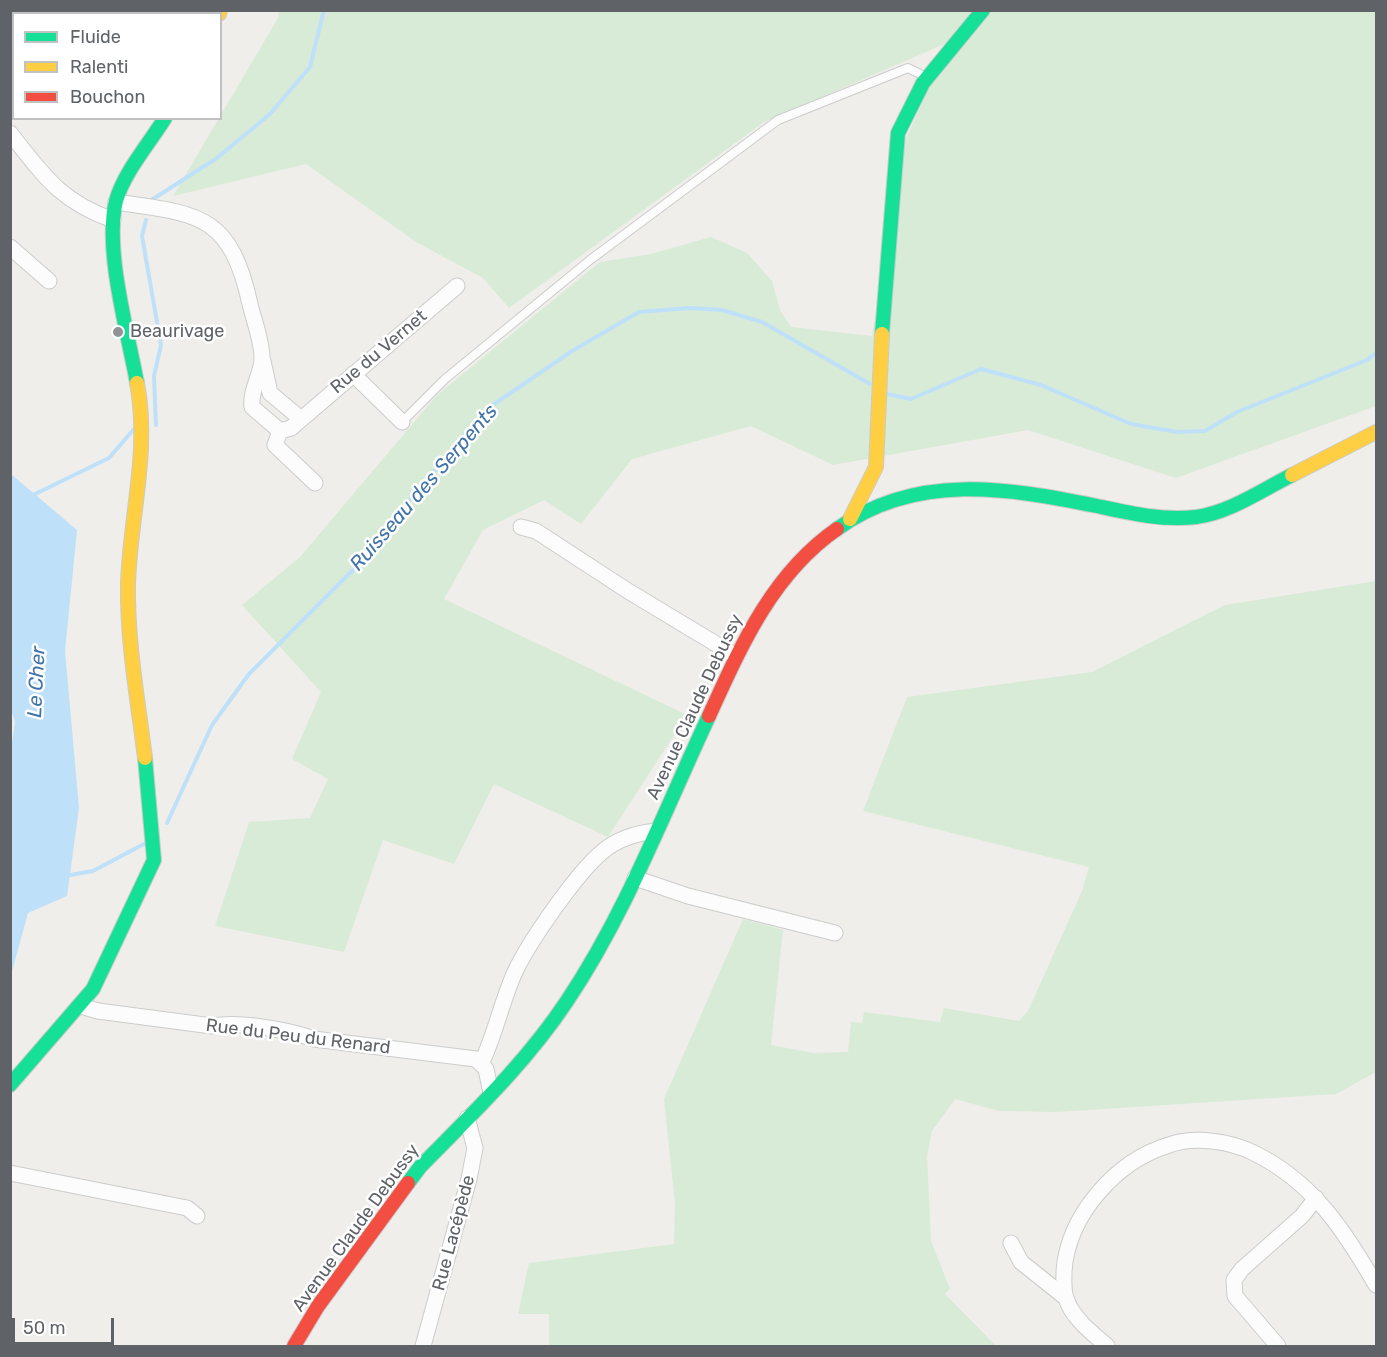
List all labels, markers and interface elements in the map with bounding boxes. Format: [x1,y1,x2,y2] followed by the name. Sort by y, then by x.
[12,12,222,120] legend
[70,26,121,48] text: Fluide
[70,56,128,78] text: Ralenti
[70,86,145,108] text: Bouchon
[327,306,431,398] street label: Rue du Vernet
[130,321,224,343] place label: Beaurivage
[111,325,125,339] marker: Beaurivage
[345,400,503,576] water label: Ruisseau des Serpents
[643,611,747,803] street label: Avenue Claude Debussy
[23,646,51,718] water label: Le Cher
[205,1015,391,1059] street label: Rue du Peu du Renard
[288,1140,424,1316] street label: Avenue Claude Debussy
[428,1173,480,1293] street label: Rue Lacépède
[15,1306,117,1344] scale bar
[23,1317,66,1339] text: 50 m

